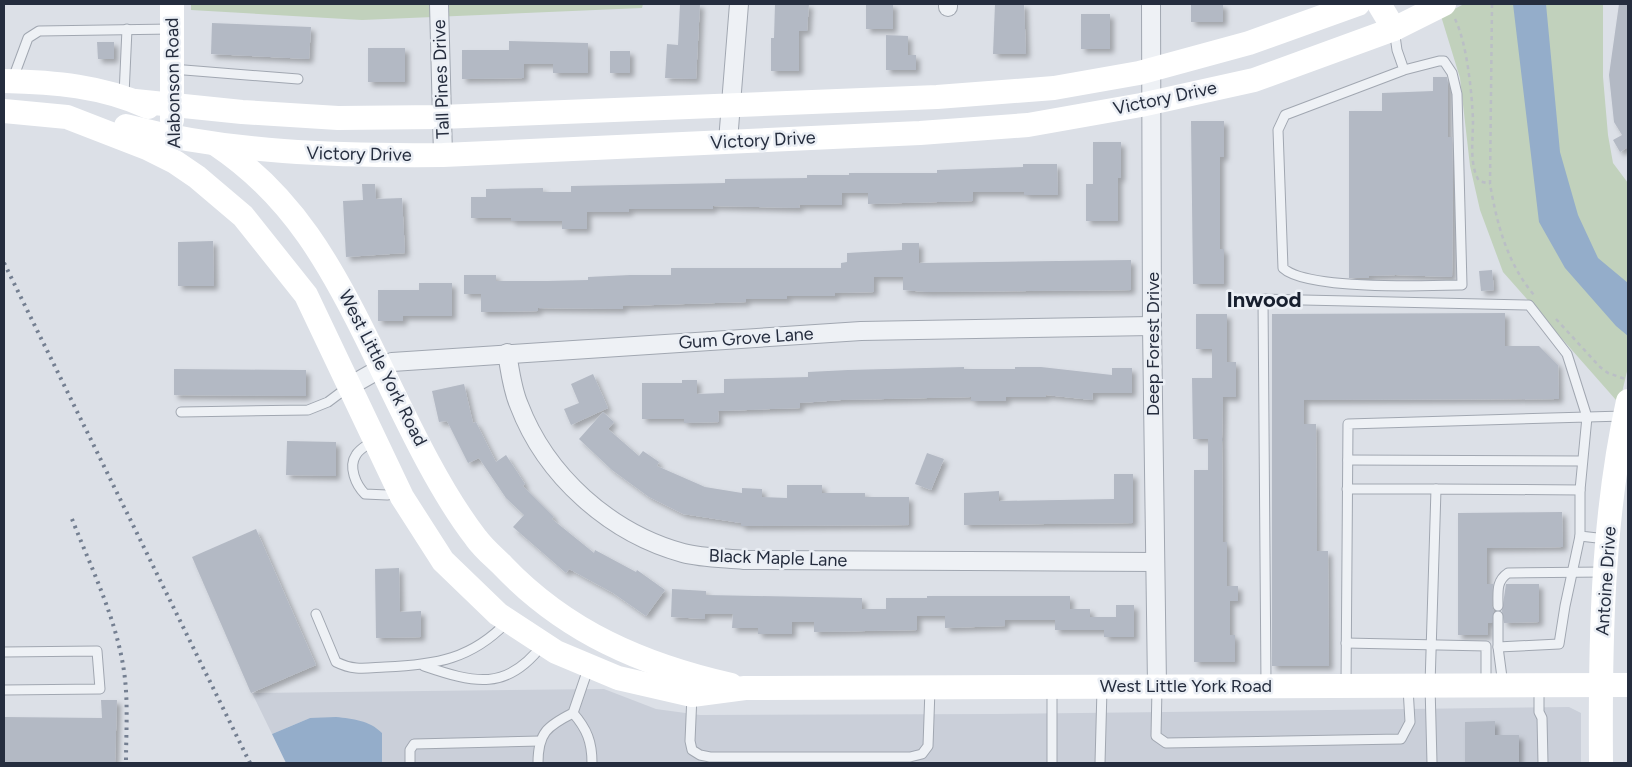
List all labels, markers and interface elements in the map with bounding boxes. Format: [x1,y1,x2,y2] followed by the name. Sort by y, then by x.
[161,17,185,149] street label: Alabonson Road
[428,19,454,139] street label: Tall Pines Drive
[1111,76,1219,120] street label: Victory Drive
[710,126,816,154] street label: Victory Drive
[306,142,412,166] street label: Victory Drive
[1142,272,1164,416] street label: Deep Forest Drive
[334,286,432,450] street label: West Little York Road
[1226,286,1302,313] district label: Inwood
[678,322,814,354] street label: Gum Grove Lane
[1591,525,1621,636] street label: Antoine Drive
[708,545,848,571] street label: Black Maple Lane
[1100,675,1272,697] street label: West Little York Road

